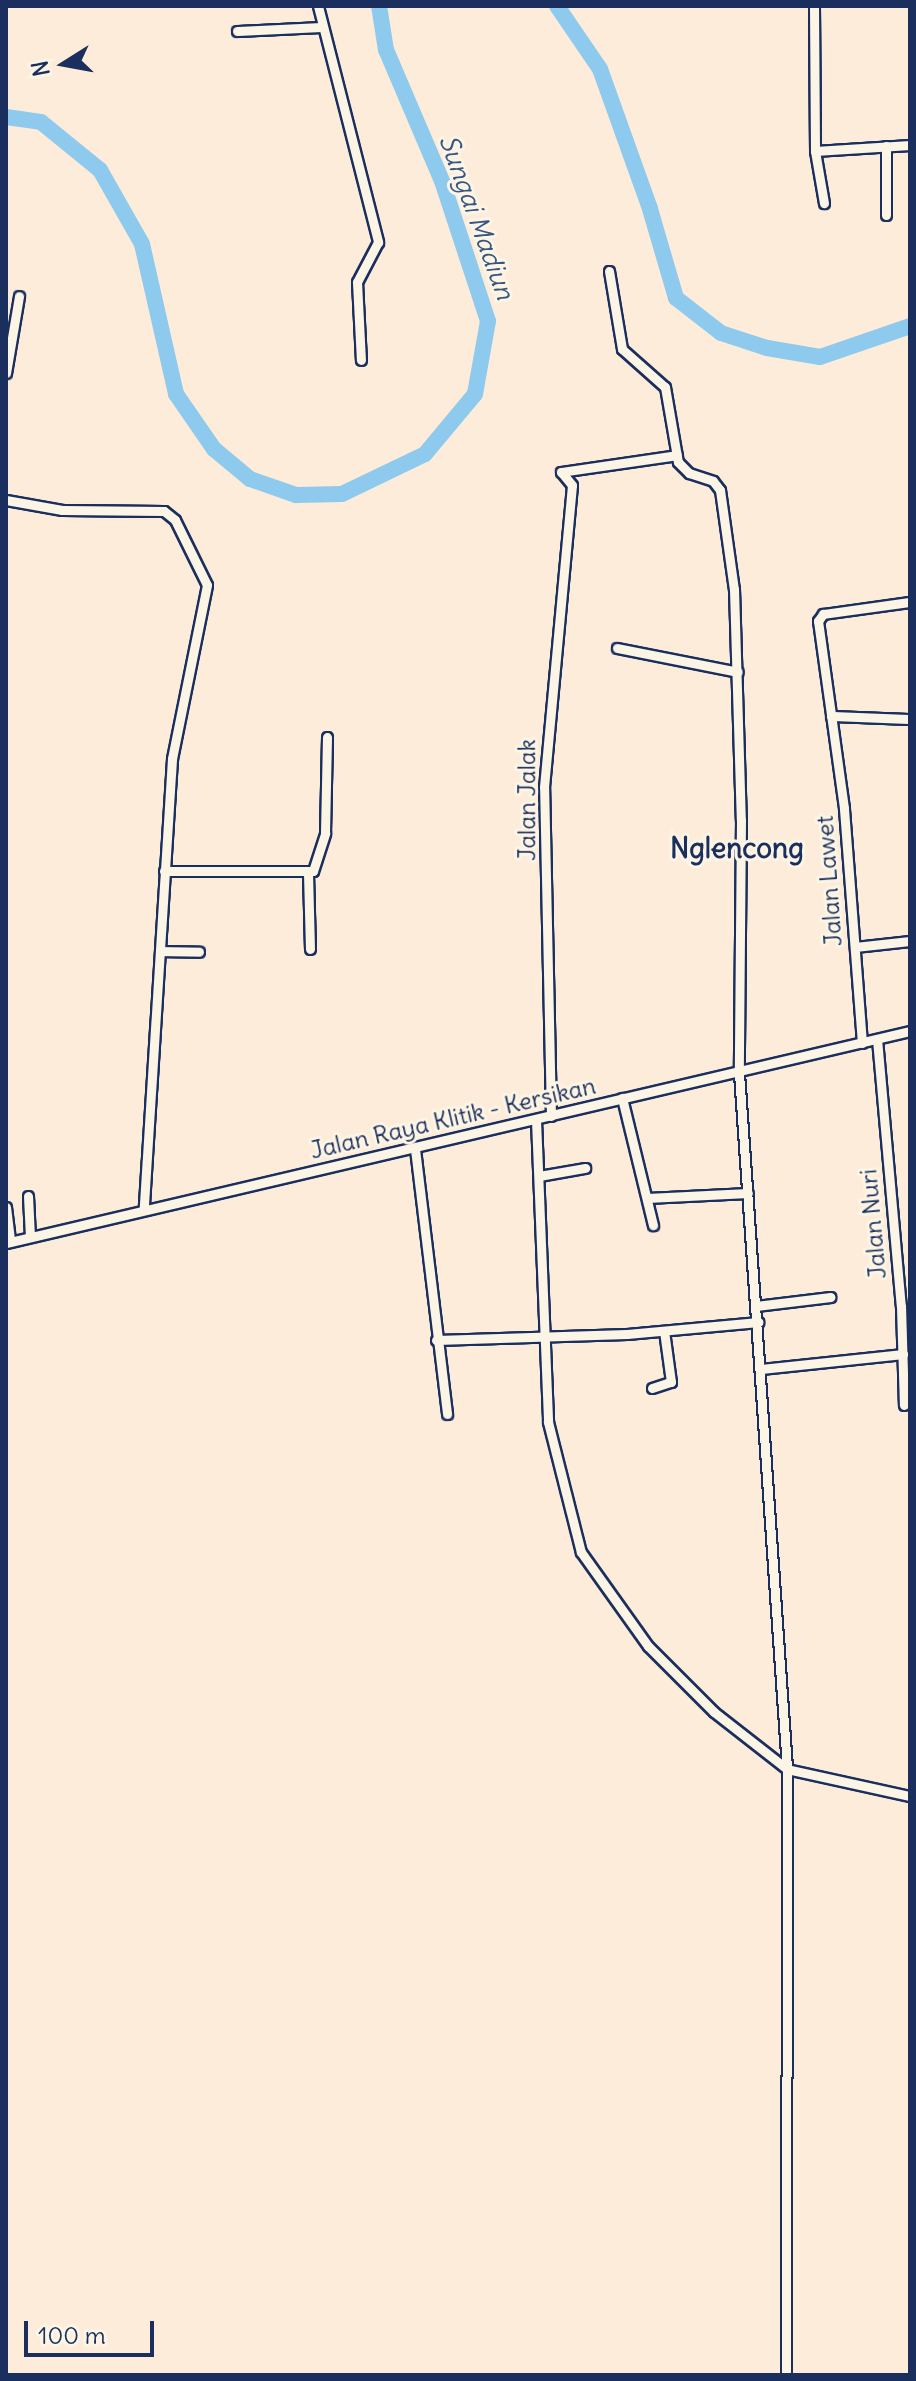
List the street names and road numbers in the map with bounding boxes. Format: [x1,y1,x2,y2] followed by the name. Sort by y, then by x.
[513,739,541,861] street label: Jalan Jalak
[810,815,848,947] street label: Jalan Lawet
[307,1071,599,1165] street label: Jalan Raya Klitik - Kersikan
[854,1168,892,1280] street label: Jalan Nuri

